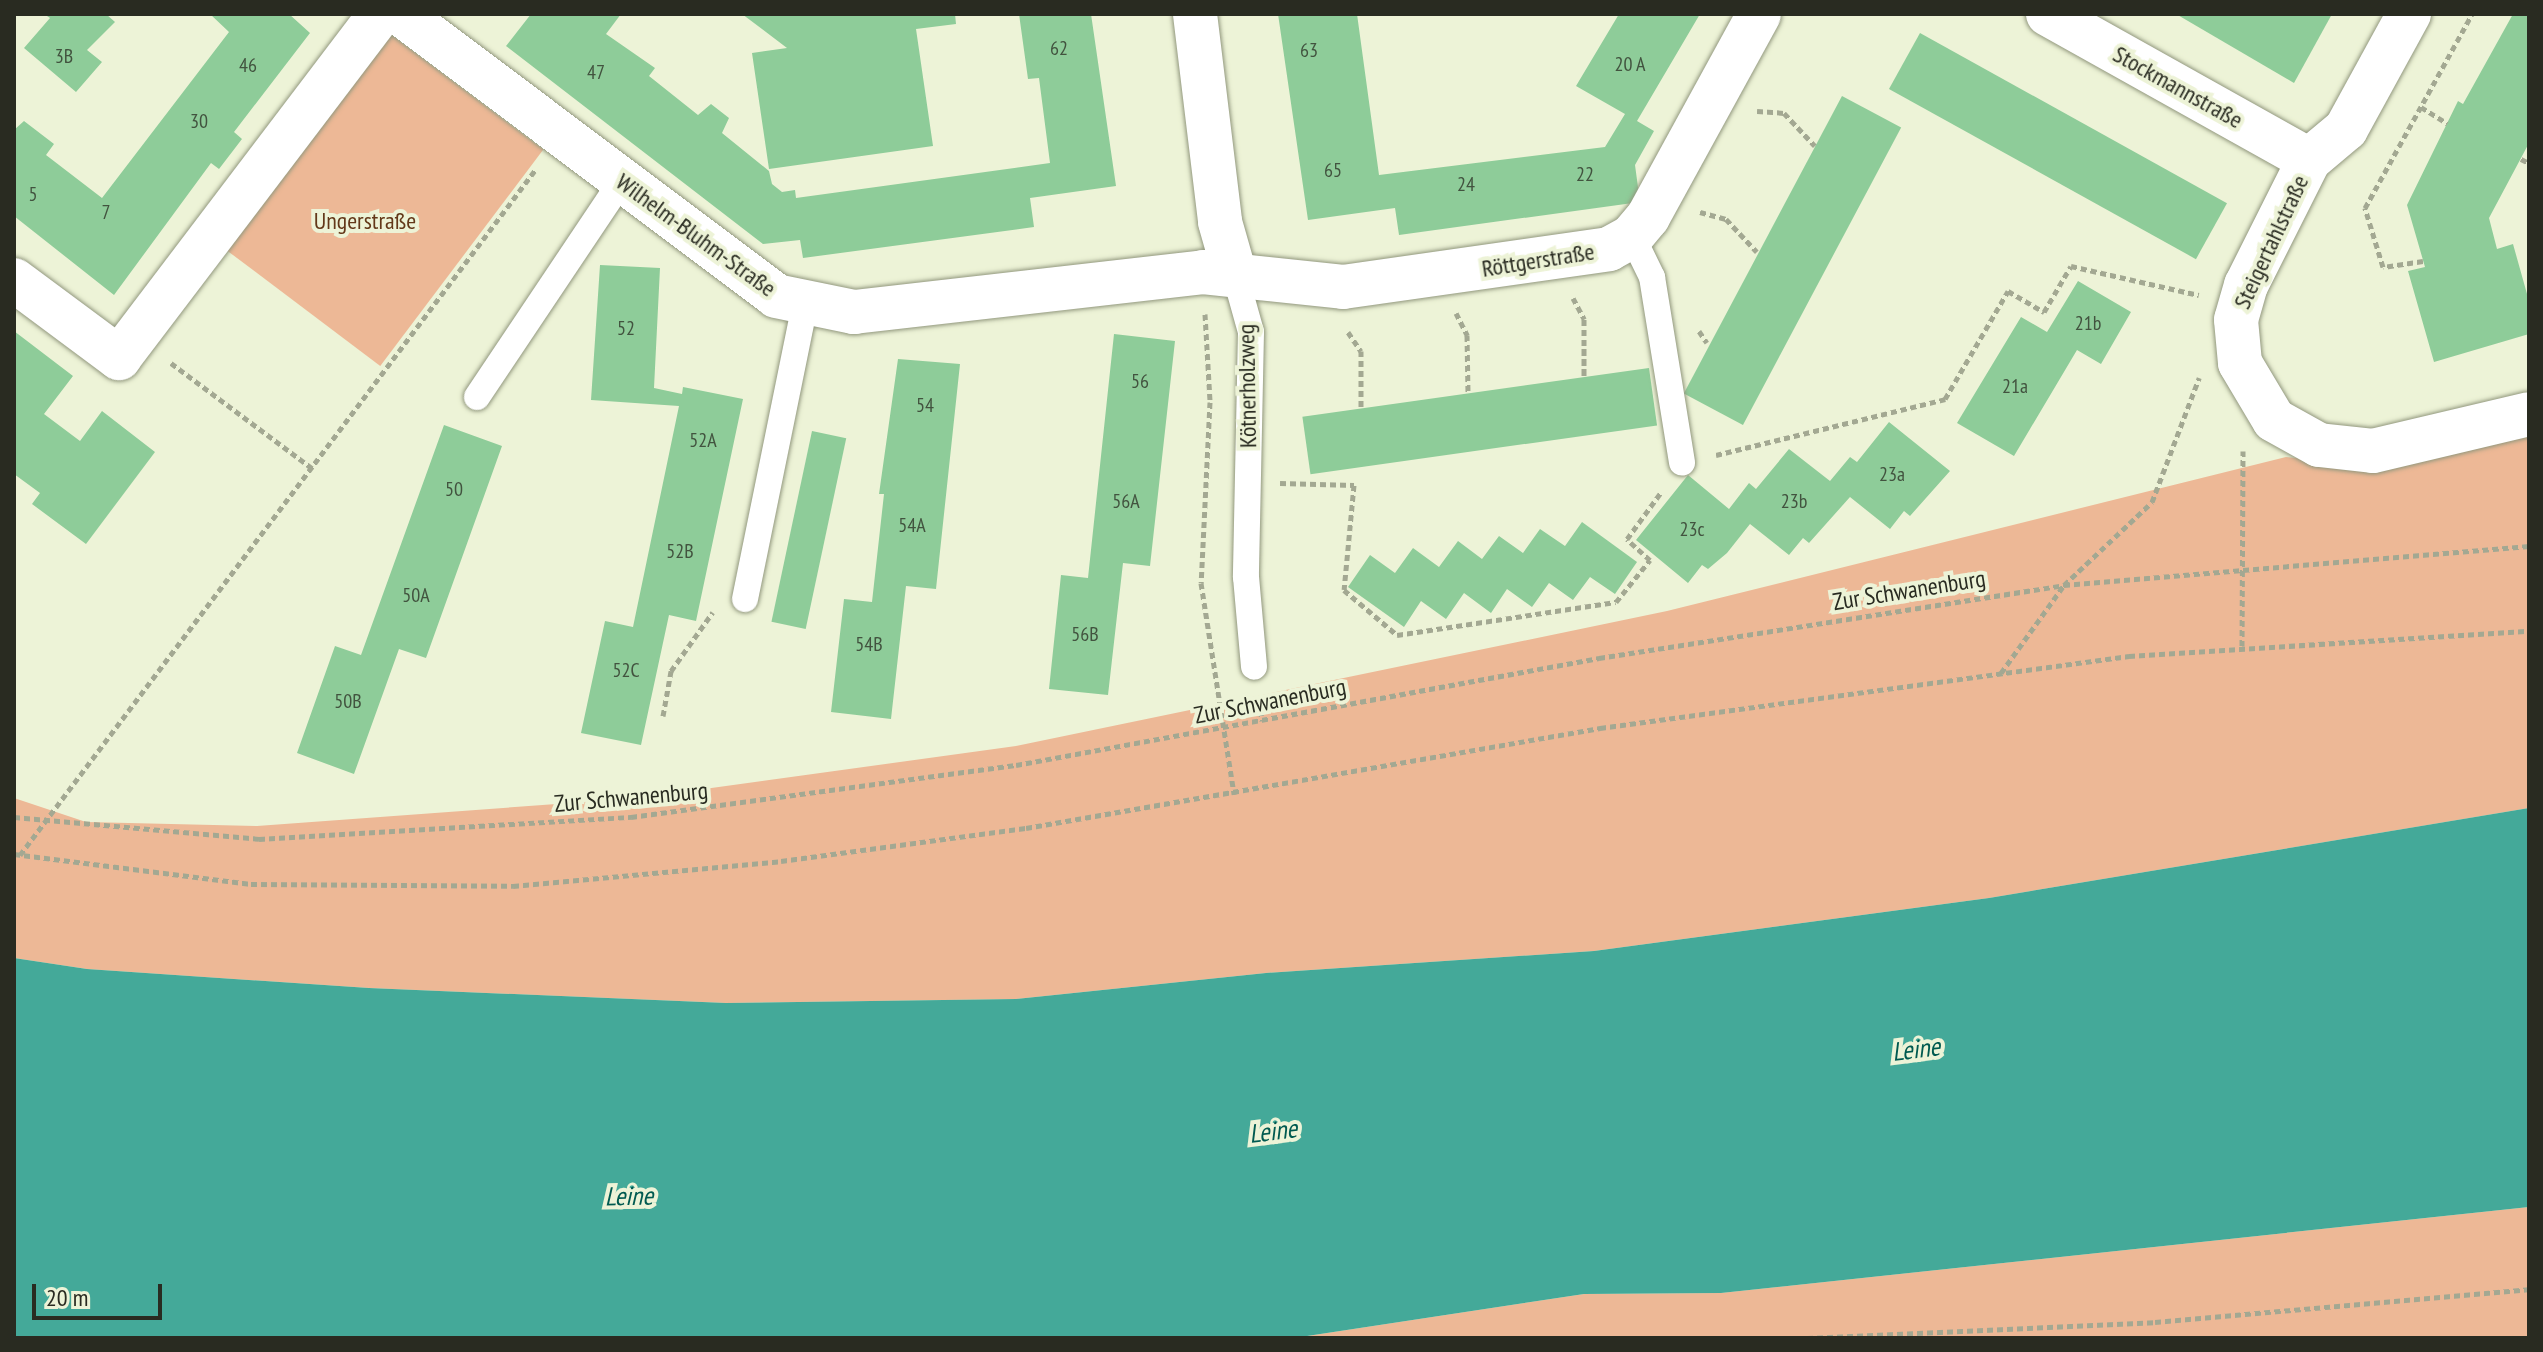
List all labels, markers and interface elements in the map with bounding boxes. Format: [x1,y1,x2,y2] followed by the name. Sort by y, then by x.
[1050,36,1068,60] house number: 62
[1300,38,1318,62] house number: 63
[2108,40,2248,134] street label: Stockmannstraße
[55,44,73,68] house number: 3B
[1614,52,1646,76] house number: 20 A
[239,53,257,77] house number: 46
[587,60,605,84] house number: 47
[190,109,208,133] house number: 30
[1324,158,1342,182] house number: 65
[1576,162,1594,186] house number: 22
[610,167,782,303] street label: Wilhelm-Bluhm-Straße
[2228,171,2314,313] street label: Steigertahlstraße
[1457,172,1475,196] house number: 24
[29,182,37,206] house number: 5
[102,200,110,224] house number: 7
[314,207,416,235] park label: Ungerstraße
[1480,237,1596,283] street label: Röttgerstraße
[2075,311,2101,335] house number: 21b
[617,316,635,340] house number: 52
[1232,324,1262,448] street label: Kötnerholzweg
[1131,369,1149,393] house number: 56
[2002,374,2028,398] house number: 21a
[916,393,934,417] house number: 54
[689,428,717,452] house number: 52A
[1879,462,1905,486] house number: 23a
[445,477,463,501] house number: 50
[1112,489,1140,513] house number: 56A
[1781,489,1807,513] house number: 23b
[898,513,926,537] house number: 54A
[1679,517,1705,541] house number: 23c
[666,539,694,563] house number: 52B
[1831,564,1987,616] street label: Zur Schwanenburg
[402,583,430,607] house number: 50A
[1071,622,1099,646] house number: 56B
[855,632,883,656] house number: 54B
[612,658,640,682] house number: 52C
[1192,672,1348,730] street label: Zur Schwanenburg
[334,689,362,713] house number: 50B
[553,776,709,818] street label: Zur Schwanenburg
[1890,1031,1942,1067] water label: Leine
[1247,1113,1299,1149] water label: Leine
[605,1180,653,1212] water label: Leine
[36,1268,166,1318] scale bar
[46,1282,88,1313] text: 20 m

